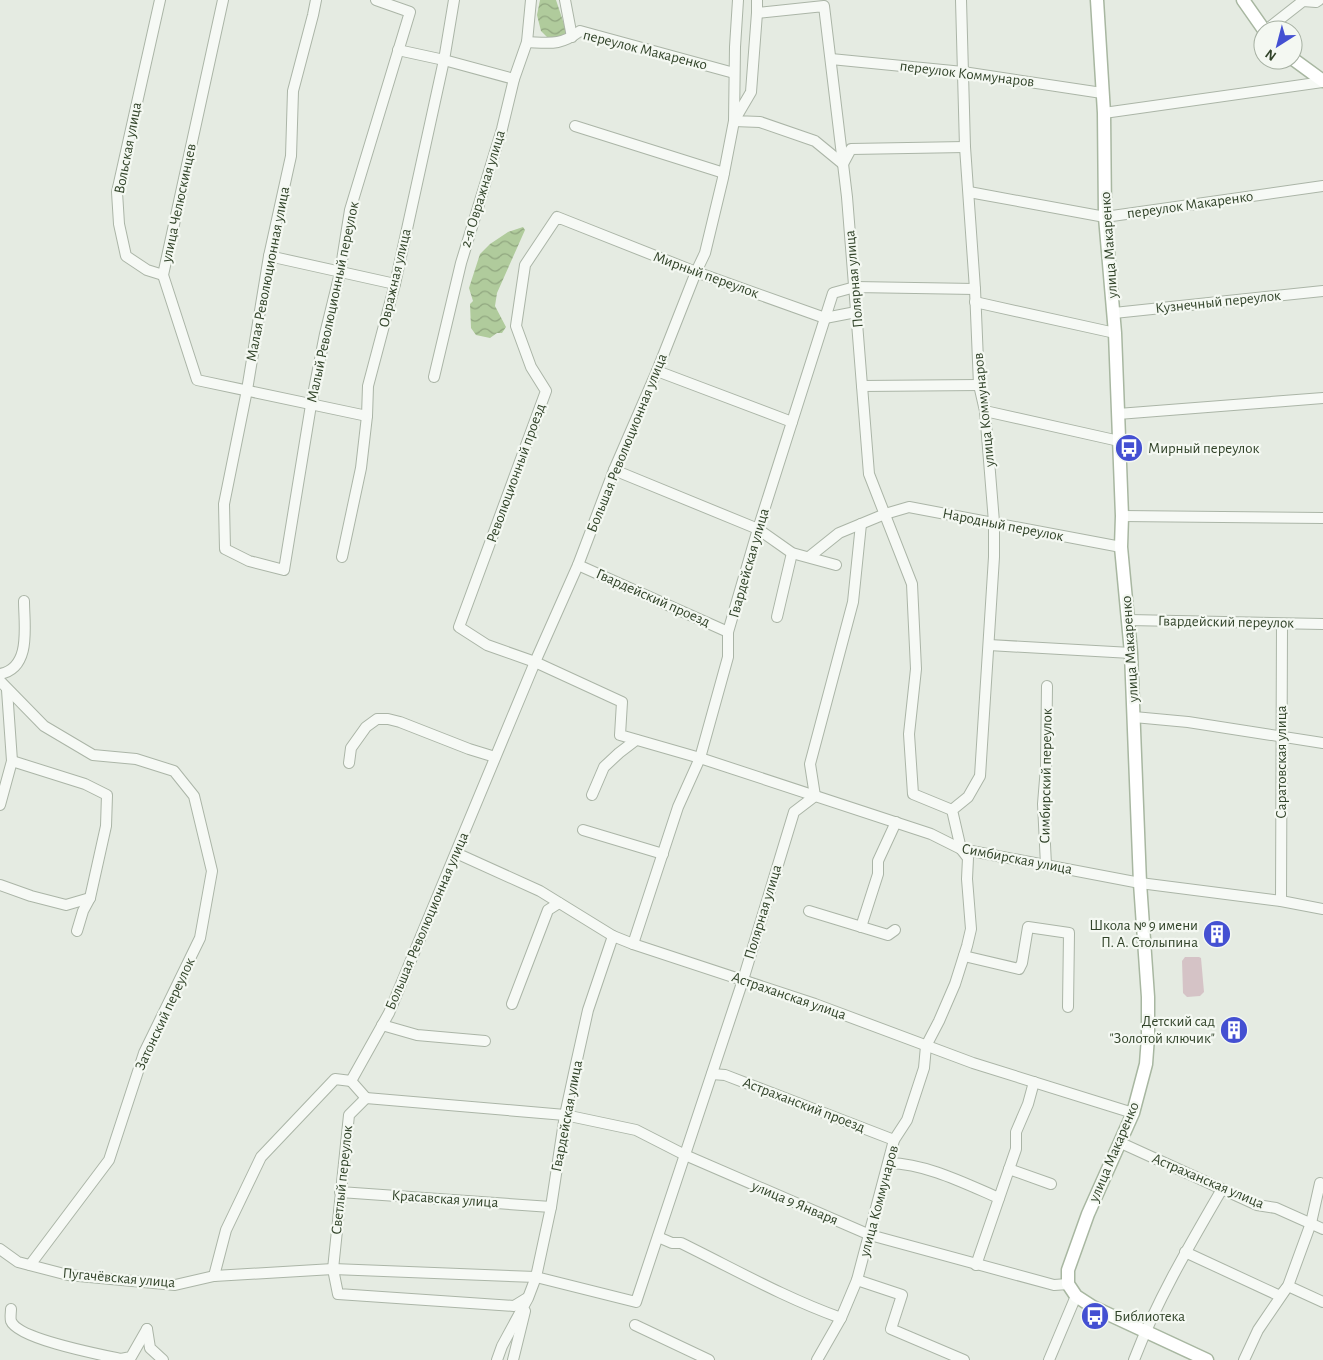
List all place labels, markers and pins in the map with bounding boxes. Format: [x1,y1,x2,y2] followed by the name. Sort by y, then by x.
[1114,433,1144,463] bus stop icon: Мирный переулок
[1148,441,1259,456] place label: Мирный переулок
[1089,918,1198,950] place label: Школа № 9 имени П. А. Столыпина
[1202,919,1232,949] building icon: Школа № 9 имени П. А. Столыпина
[1110,1014,1215,1046] place label: Детский сад "Золотой ключик"
[1219,1015,1249,1045] building icon: Детский сад "Золотой ключик"
[1080,1301,1110,1331] bus stop icon: Библиотека
[1114,1309,1185,1324] place label: Библиотека

